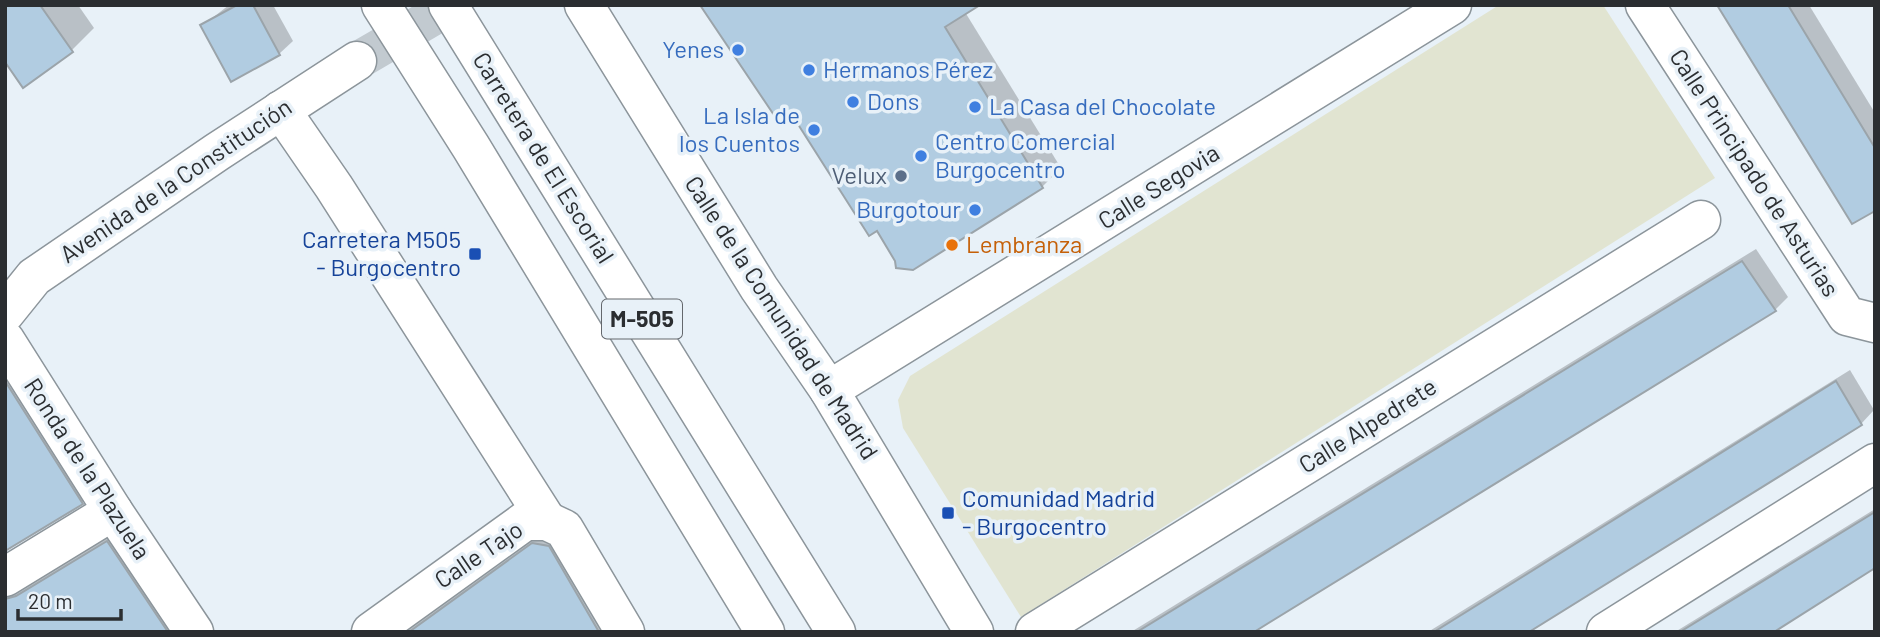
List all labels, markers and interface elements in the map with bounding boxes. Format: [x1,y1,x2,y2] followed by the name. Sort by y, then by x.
[662,34,724,63] place label: Yenes
[730,42,746,58] marker: Yenes
[1664,43,1846,301] street label: Calle Principado de Asturias
[468,46,621,268] street label: Carretera de El Escorial
[823,54,993,83] place label: Hermanos Pérez
[801,62,817,78] marker: Hermanos Pérez
[867,86,919,115] place label: Dons
[54,91,296,268] street label: Avenida de la Constitución
[989,91,1216,120] place label: La Casa del Chocolate
[845,94,861,110] marker: Dons
[967,99,983,115] marker: La Casa del Chocolate
[679,100,800,157] place label: La Isla de los Cuentos
[806,122,822,138] marker: La Isla de los Cuentos
[935,126,1116,183] place label: Centro Comercial Burgocentro
[1092,137,1224,234] street label: Calle Segovia
[913,148,929,164] marker: Centro Comercial Burgocentro
[831,160,887,189] place label: Velux
[893,168,909,184] marker: Velux
[680,170,885,464] street label: Calle de la Comunidad de Madrid
[856,194,961,223] place label: Burgotour
[967,202,983,218] marker: Burgotour
[302,224,461,281] place label: Carretera M505 - Burgocentro
[966,229,1082,258] place label: Lembranza
[944,237,960,253] marker: Lembranza
[467,246,483,262] marker: Carretera M505 - Burgocentro
[602,300,682,338] road number: M-505
[1293,371,1441,479] street label: Calle Alpedrete
[19,372,158,564] street label: Ronda de la Plazuela
[962,483,1155,540] place label: Comunidad Madrid - Burgocentro
[940,505,956,521] marker: Comunidad Madrid - Burgocentro
[429,514,528,594] street label: Calle Tajo
[18,578,121,622] scale bar
[28,588,73,613] text: 20 m

